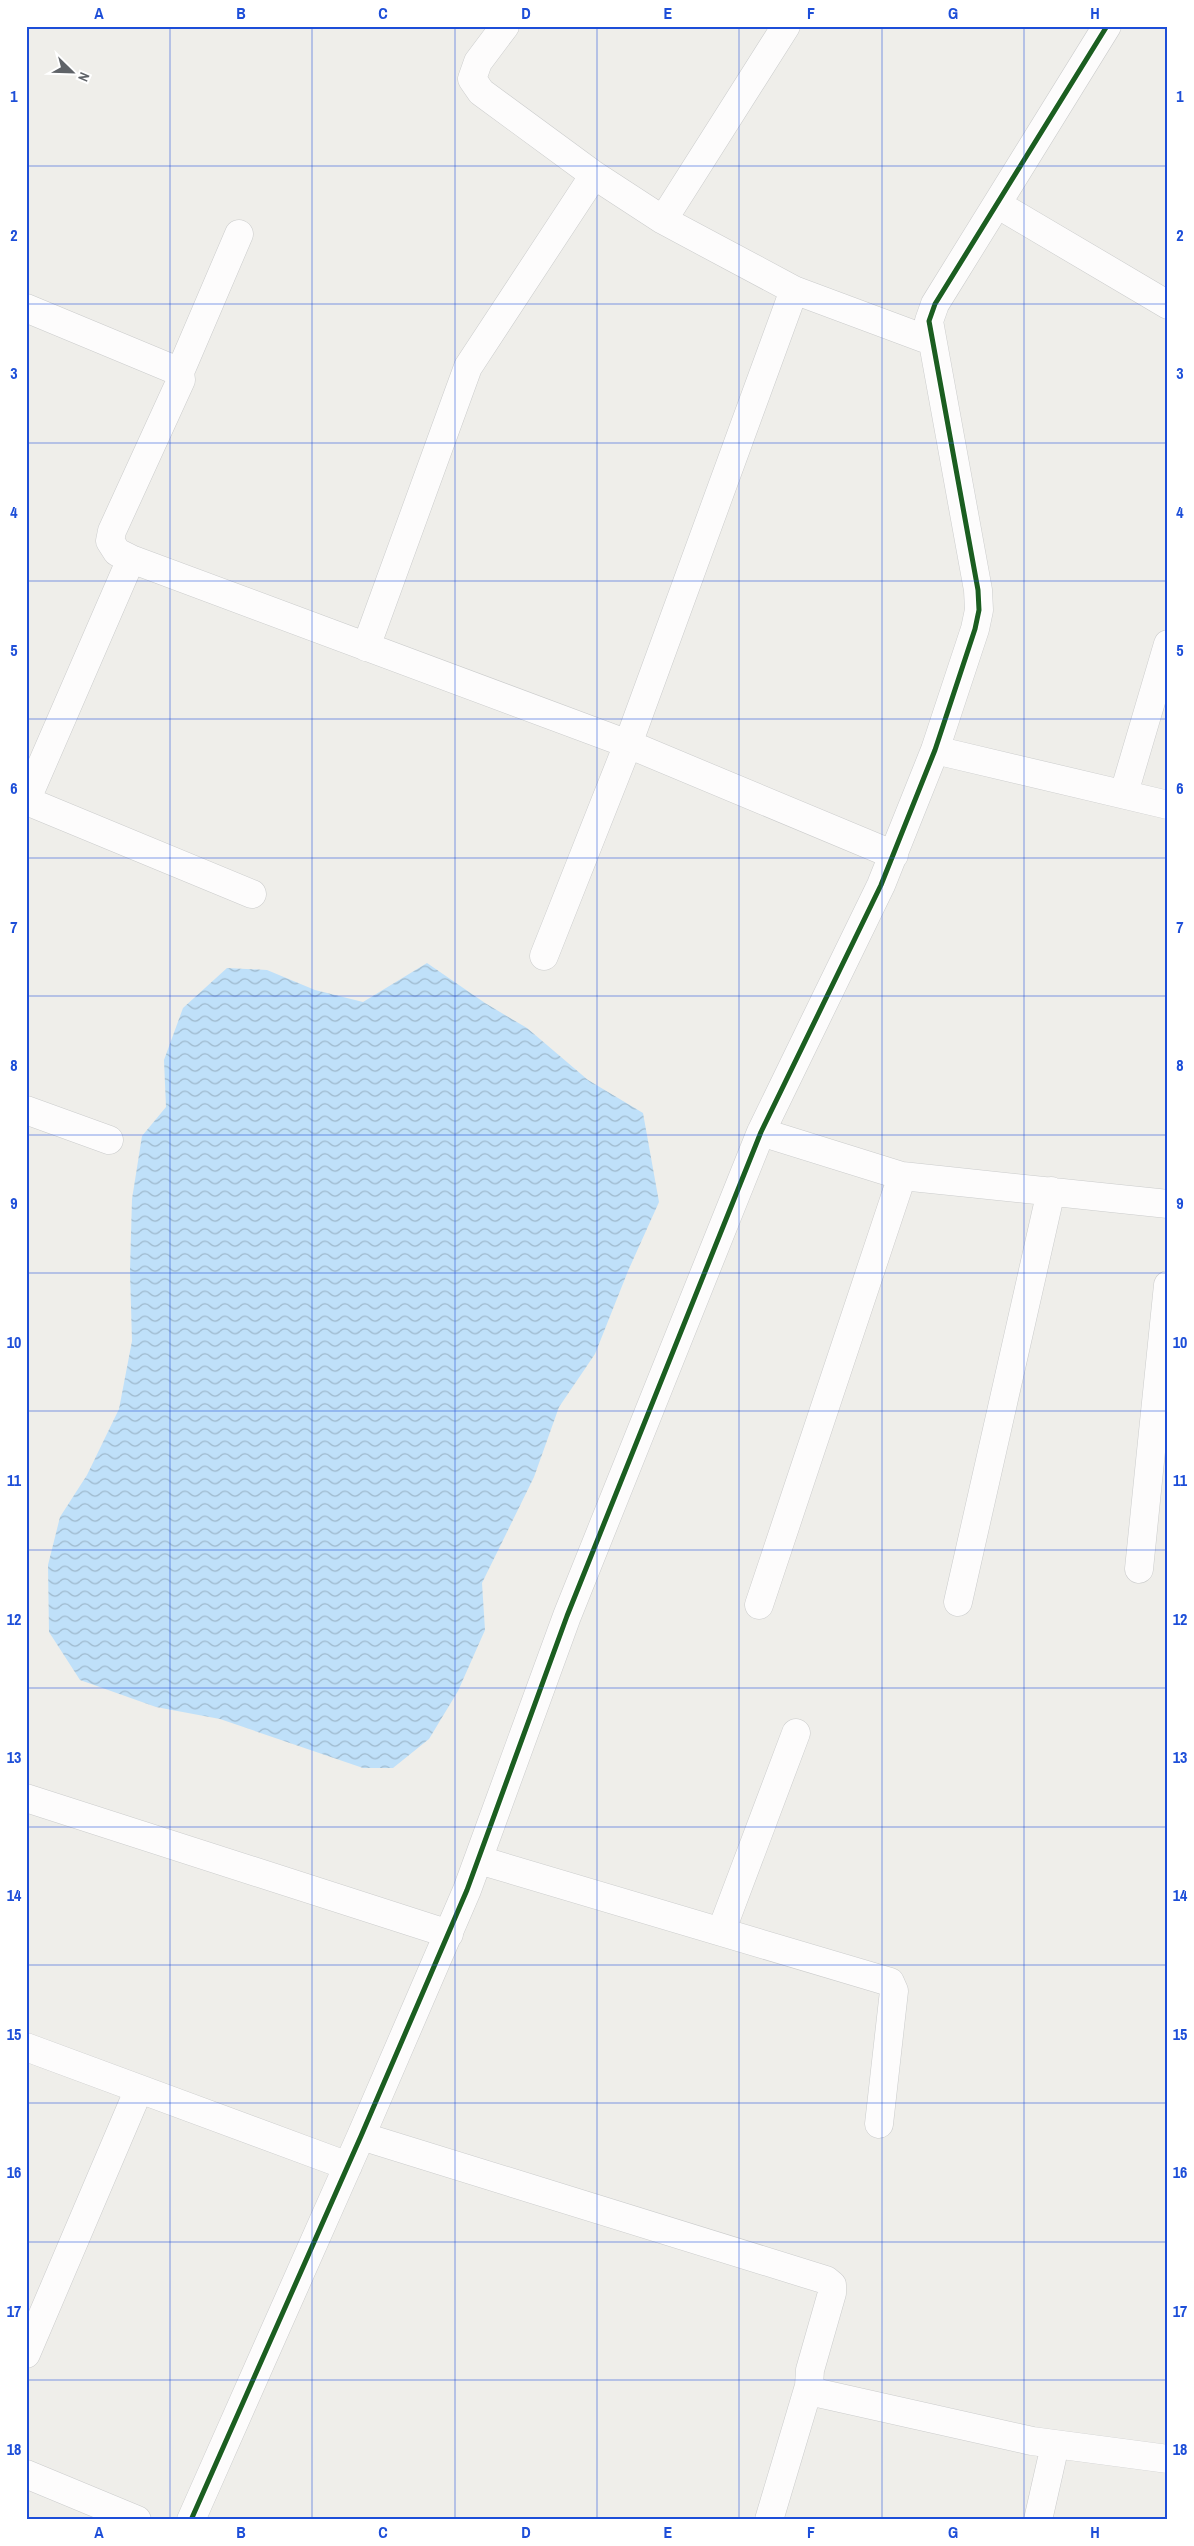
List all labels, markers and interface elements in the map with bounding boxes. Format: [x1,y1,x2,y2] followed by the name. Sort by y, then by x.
[94,2,104,24] text: A
[236,2,246,24] text: B
[378,2,388,24] text: C
[521,2,531,24] text: D
[664,2,673,24] text: E
[807,2,815,24] text: F
[948,2,958,24] text: G
[1090,2,1100,24] text: H
[48,48,98,98] north arrow
[74,70,94,84] text: N
[10,85,18,107] text: 1
[1176,85,1184,107] text: 1
[10,224,18,246] text: 2
[1176,224,1184,246] text: 2
[10,362,18,384] text: 3
[1176,362,1184,384] text: 3
[10,501,18,523] text: 4
[1176,501,1184,523] text: 4
[10,639,18,661] text: 5
[1176,639,1184,661] text: 5
[10,777,18,799] text: 6
[1176,777,1184,799] text: 6
[10,916,18,938] text: 7
[1176,916,1184,938] text: 7
[10,1054,18,1076] text: 8
[1176,1054,1184,1076] text: 8
[10,1192,18,1214] text: 9
[1176,1192,1184,1214] text: 9
[7,1331,21,1353] text: 10
[1173,1331,1187,1353] text: 10
[7,1469,22,1491] text: 11
[1173,1469,1188,1491] text: 11
[7,1608,21,1630] text: 12
[1173,1608,1187,1630] text: 12
[7,1746,21,1768] text: 13
[1173,1746,1187,1768] text: 13
[7,1884,22,1906] text: 14
[1173,1884,1188,1906] text: 14
[7,2023,21,2045] text: 15
[1173,2023,1187,2045] text: 15
[7,2161,21,2183] text: 16
[1173,2161,1187,2183] text: 16
[7,2300,21,2322] text: 17
[1173,2300,1187,2322] text: 17
[7,2438,21,2460] text: 18
[1173,2438,1187,2460] text: 18
[94,2521,104,2543] text: A
[236,2521,246,2543] text: B
[378,2521,388,2543] text: C
[521,2521,531,2543] text: D
[664,2521,673,2543] text: E
[807,2521,815,2543] text: F
[948,2521,958,2543] text: G
[1090,2521,1100,2543] text: H

